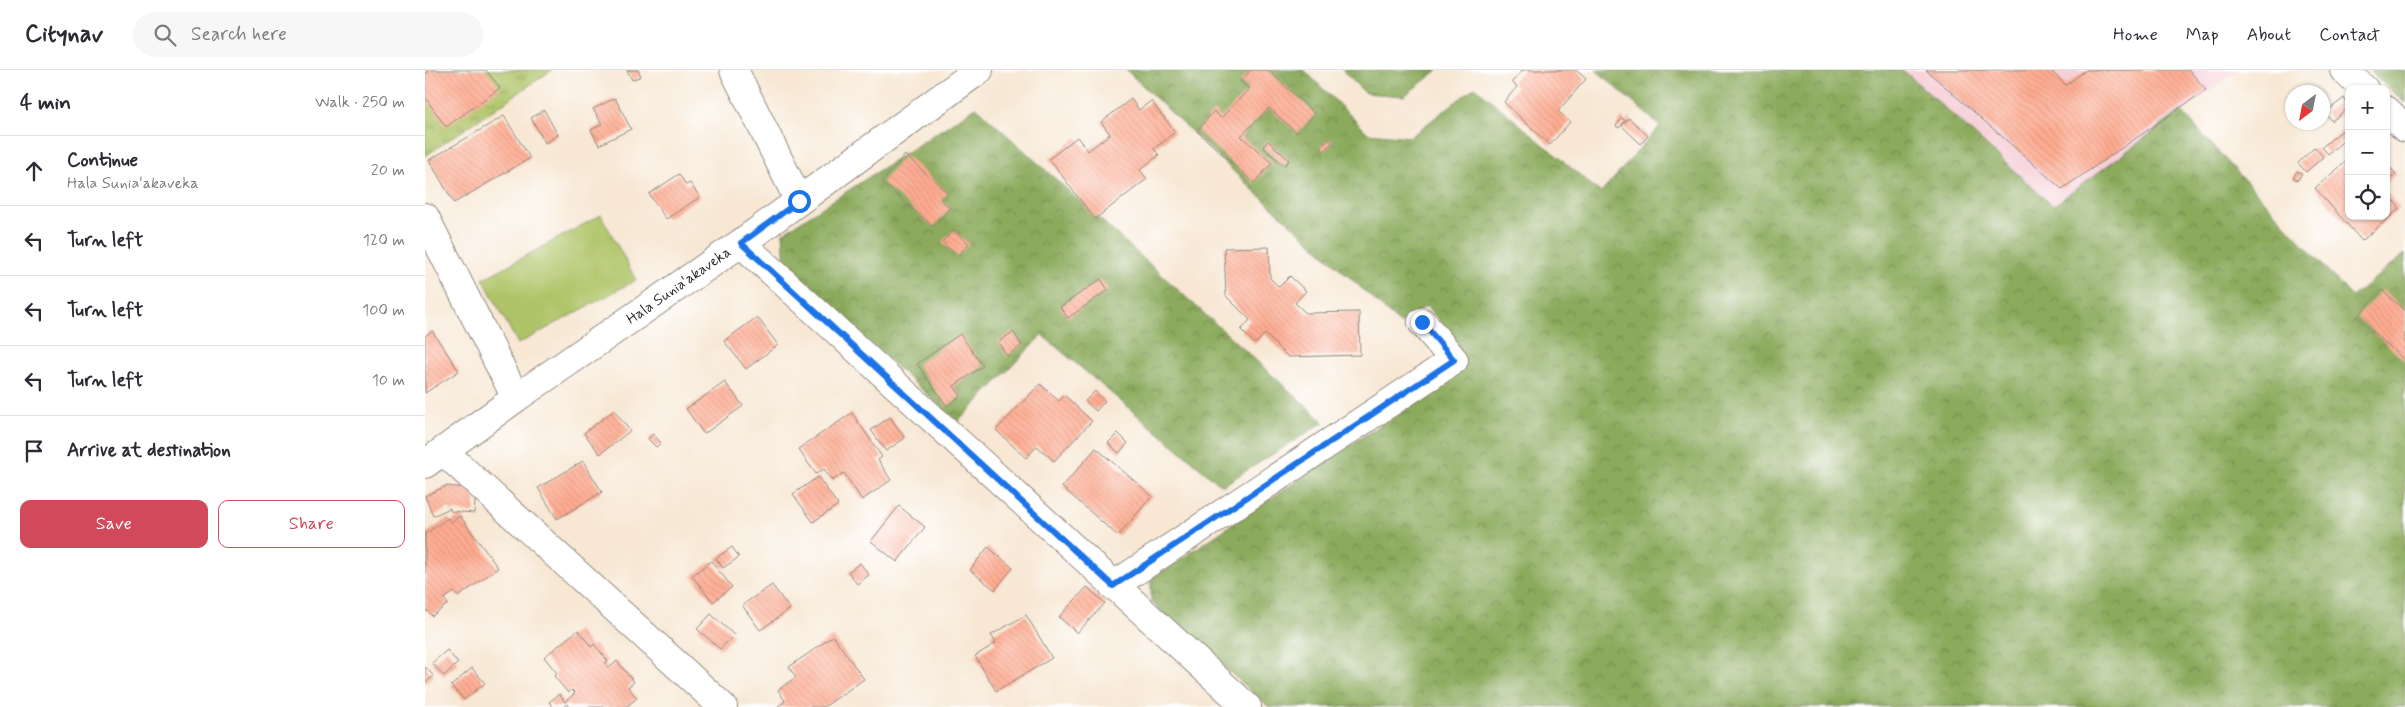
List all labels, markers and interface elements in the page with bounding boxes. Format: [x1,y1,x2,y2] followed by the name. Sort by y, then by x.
[133,12,483,57] search box
[25,19,103,50] text: Citynav
[151,21,179,49] icon: search
[191,22,287,47] text: Search here
[2113,23,2158,47] text: Home
[2186,23,2219,47] text: Map
[2247,23,2291,47] text: About
[2319,23,2380,47] text: Contact
[2285,85,2330,130] north arrow
[2345,85,2390,220] map controls
[2345,85,2390,130] button: +
[20,89,71,117] text: 4 min
[315,92,405,113] text: Walk · 250 m
[2345,130,2390,175] button: −
[67,148,138,173] text: Continue
[20,157,48,185] icon: ahead
[371,160,405,181] text: 20 m
[67,173,198,194] text: Hala Sunia'akaveka
[2345,175,2390,220] button: locate
[788,190,811,213] route start
[20,227,48,255] icon: left
[67,228,143,253] text: Turn left
[363,230,405,251] text: 120 m
[623,242,735,330] street label: Hala Sunia'akaveka
[20,297,48,325] icon: left
[67,298,143,323] text: Turn left
[362,300,405,321] text: 100 m
[1411,311,1434,334] route end
[20,367,48,395] icon: left
[67,368,143,393] text: Turn left
[372,370,405,391] text: 10 m
[20,437,48,465] icon: arrive
[67,438,231,463] text: Arrive at destination
[20,500,208,548] button: Save
[218,500,405,548] button: Share

